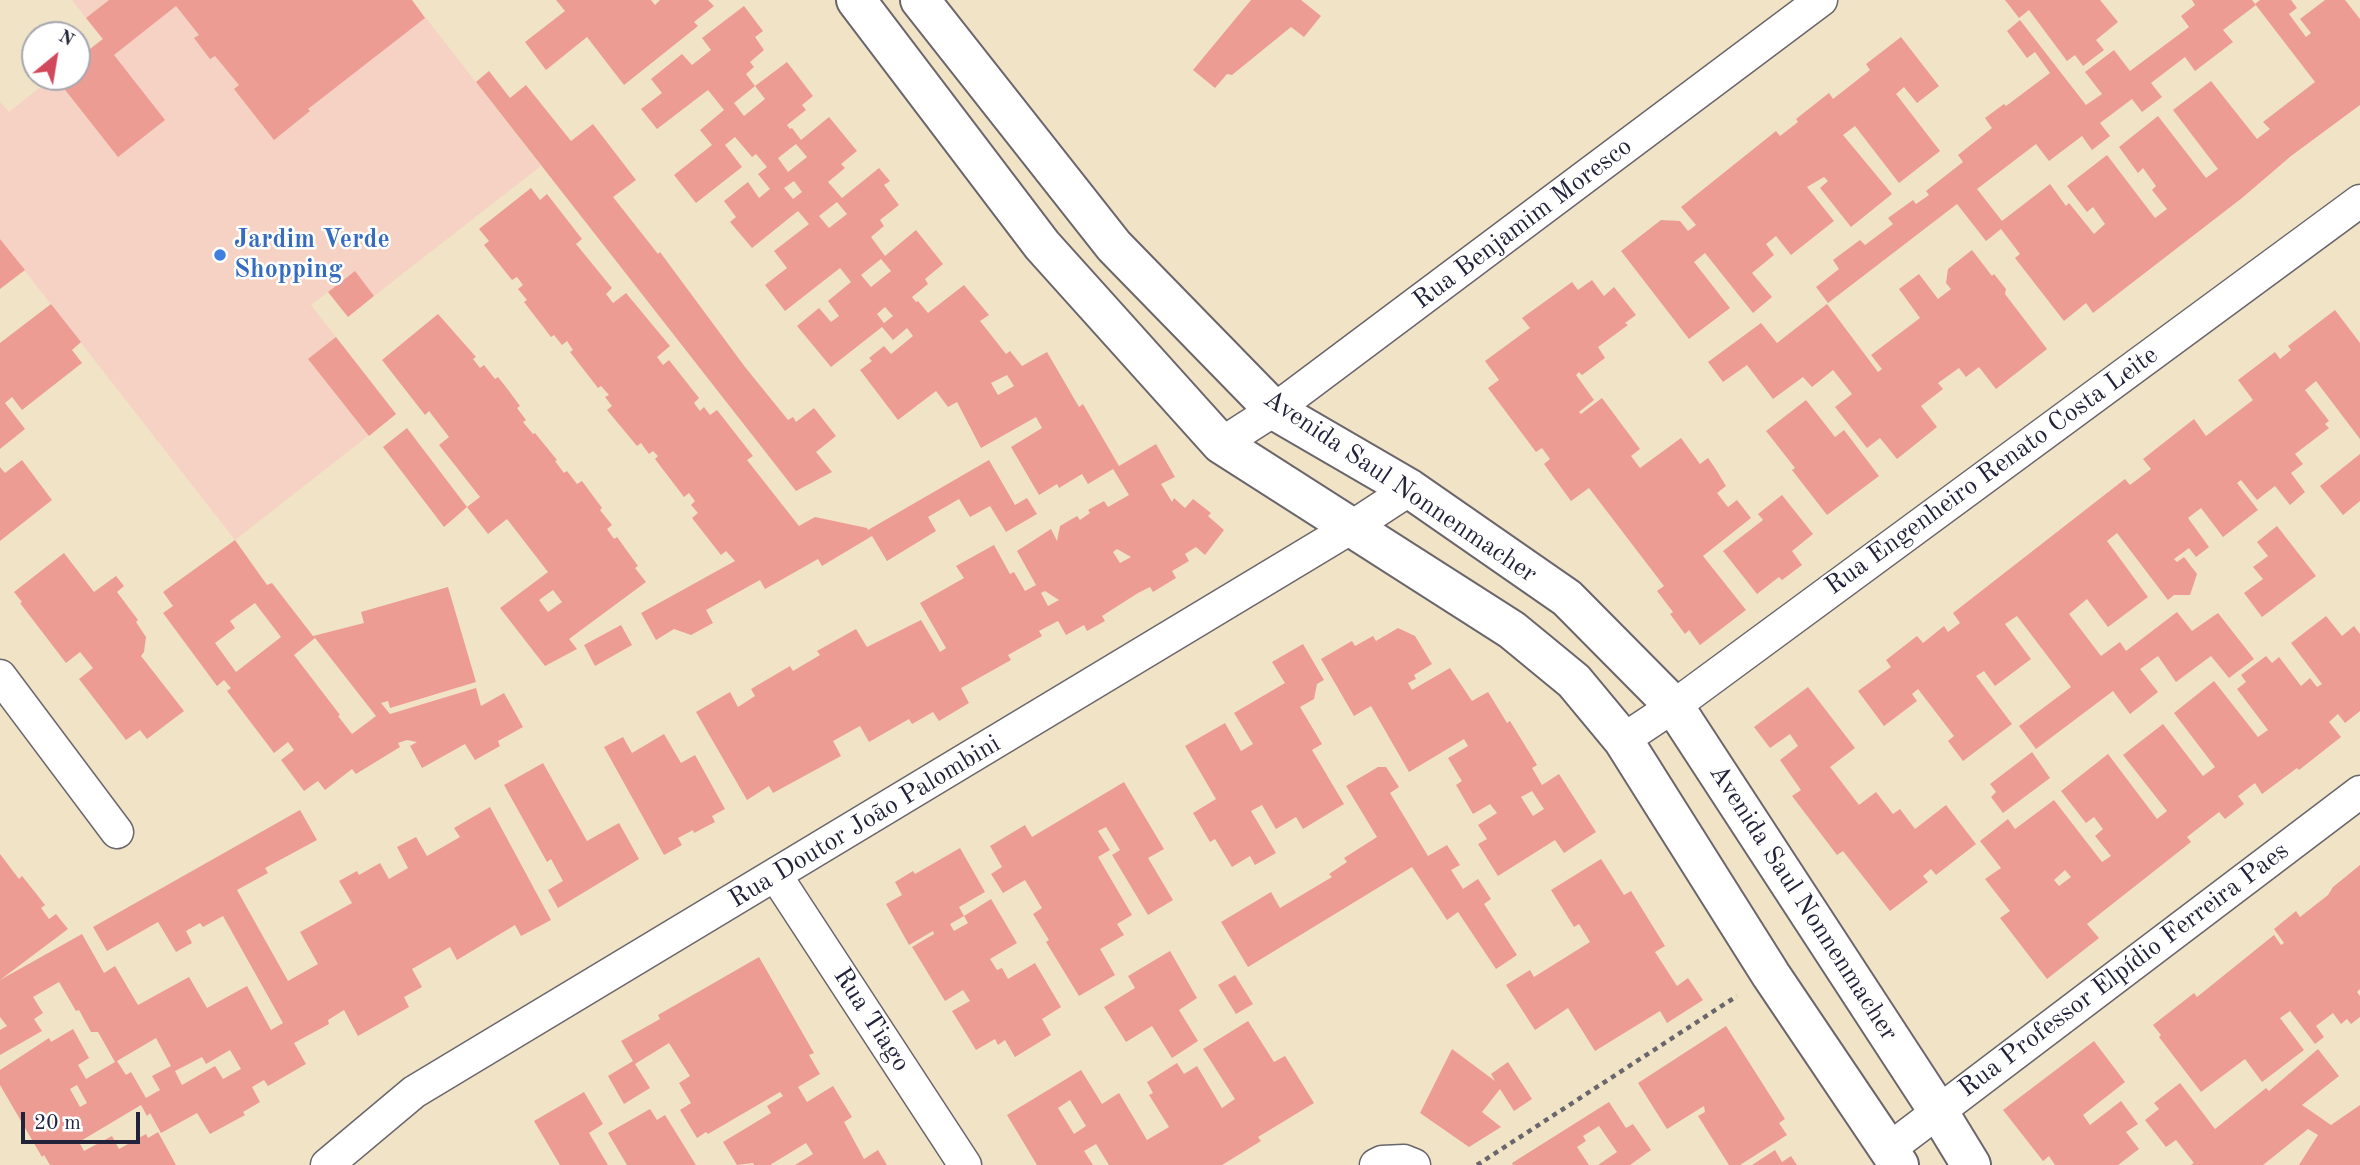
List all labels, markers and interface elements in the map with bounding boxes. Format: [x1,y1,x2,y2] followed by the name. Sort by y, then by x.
[21,21,91,91] north arrow
[55,27,77,51] text: N
[1407,131,1639,317] street label: Rua Benjamim Moresco
[234,224,390,286] place label: Jardim Verde Shopping
[212,247,228,263] marker: Jardim Verde Shopping
[1820,340,2164,602] street label: Rua Engenheiro Renato Costa Leite
[1257,384,1543,590] street label: Avenida Saul Nonnenmacher
[724,729,1006,915] street label: Rua Doutor João Palombini
[1702,759,1904,1047] street label: Avenida Saul Nonnenmacher
[1953,836,2295,1104] street label: Rua Professor Elpídio Ferreira Paes
[826,962,916,1078] street label: Rua Tiago
[24,1098,144,1142] scale bar
[34,1113,81,1134] text: 20 m

